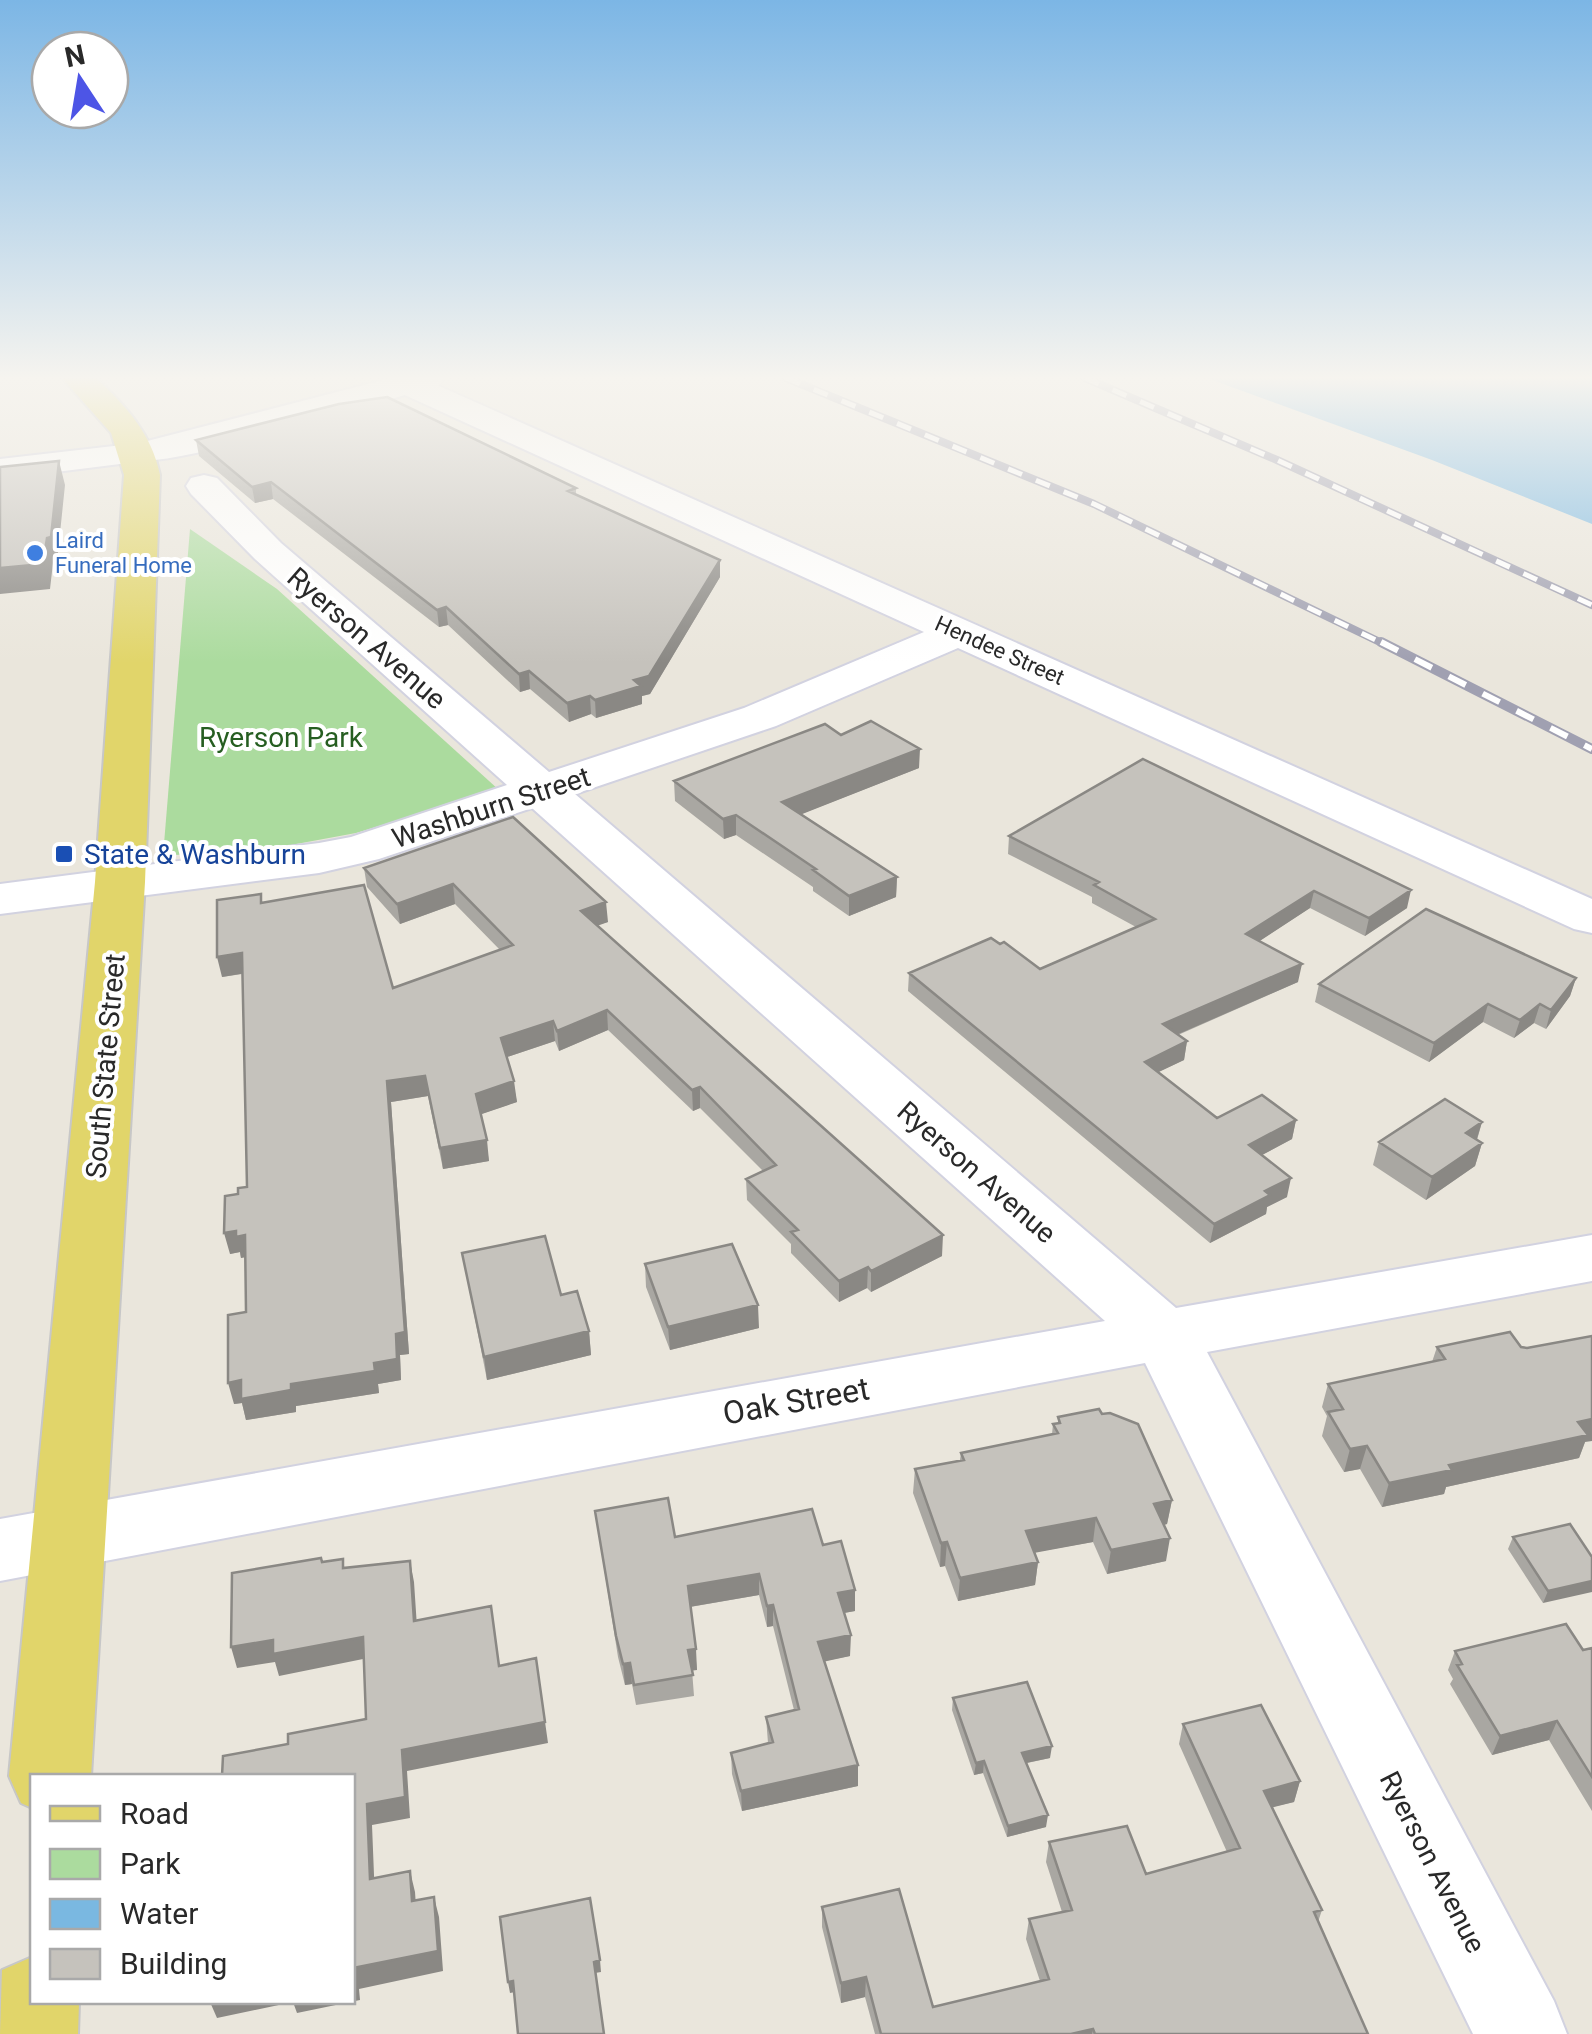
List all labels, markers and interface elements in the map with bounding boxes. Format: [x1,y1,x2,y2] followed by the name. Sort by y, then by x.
[30,30,130,130] north arrow
[62,38,88,74] text: N
[55,528,192,578] place label: Laird Funeral Home
[24,542,46,564] marker: Laird Funeral Home
[281,561,453,716] street label: Ryerson Avenue
[931,611,1068,690] street label: Hendee Street
[199,721,364,754] park label: Ryerson Park
[388,760,594,855] street label: Washburn Street
[84,838,306,871] place label: State & Washburn
[53,843,75,865] marker: State & Washburn
[79,952,132,1180] street label: South State Street
[891,1095,1063,1250] street label: Ryerson Avenue
[720,1369,872,1433] street label: Oak Street
[1373,1766,1492,1958] street label: Ryerson Avenue
[30,1774,355,2004] legend
[120,1796,189,1831] text: Road
[120,1846,181,1881] text: Park
[120,1896,198,1931] text: Water
[120,1946,227,1981] text: Building

